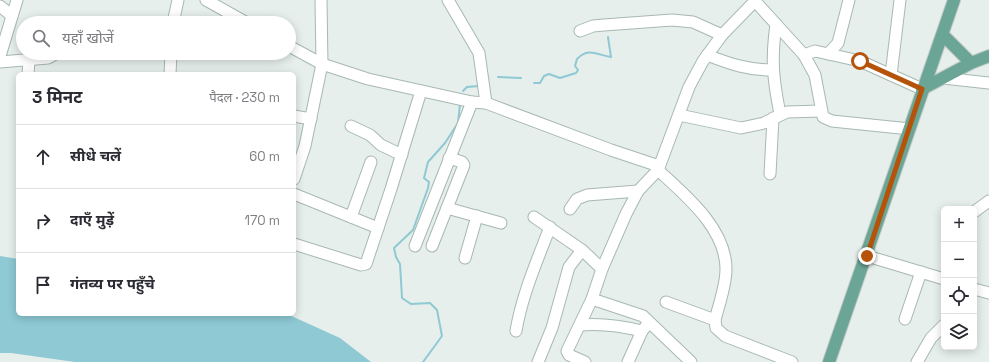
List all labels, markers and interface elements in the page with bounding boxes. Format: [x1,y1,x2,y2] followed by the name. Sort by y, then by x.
[16,16,296,60] search box
[30,27,52,49] icon: search
[62,28,114,47] text: यहाँ खोजें
[851,52,869,70] route start
[32,86,82,108] text: 3 मिनट
[209,89,280,106] text: पैदल · 230 m
[32,146,54,168] icon: ahead
[70,146,121,165] text: सीधे चलें
[249,148,280,165] text: 60 m
[941,206,977,350] map controls
[941,206,977,242] button: +
[32,210,54,232] icon: right
[70,210,114,229] text: दाएँ मुड़ें
[244,212,280,229] text: 170 m
[941,242,977,278] button: −
[858,247,876,265] route end
[32,274,54,296] icon: arrive
[70,274,155,293] text: गंतव्य पर पहुँचे
[941,278,977,314] button: locate
[941,314,977,350] button: layers

